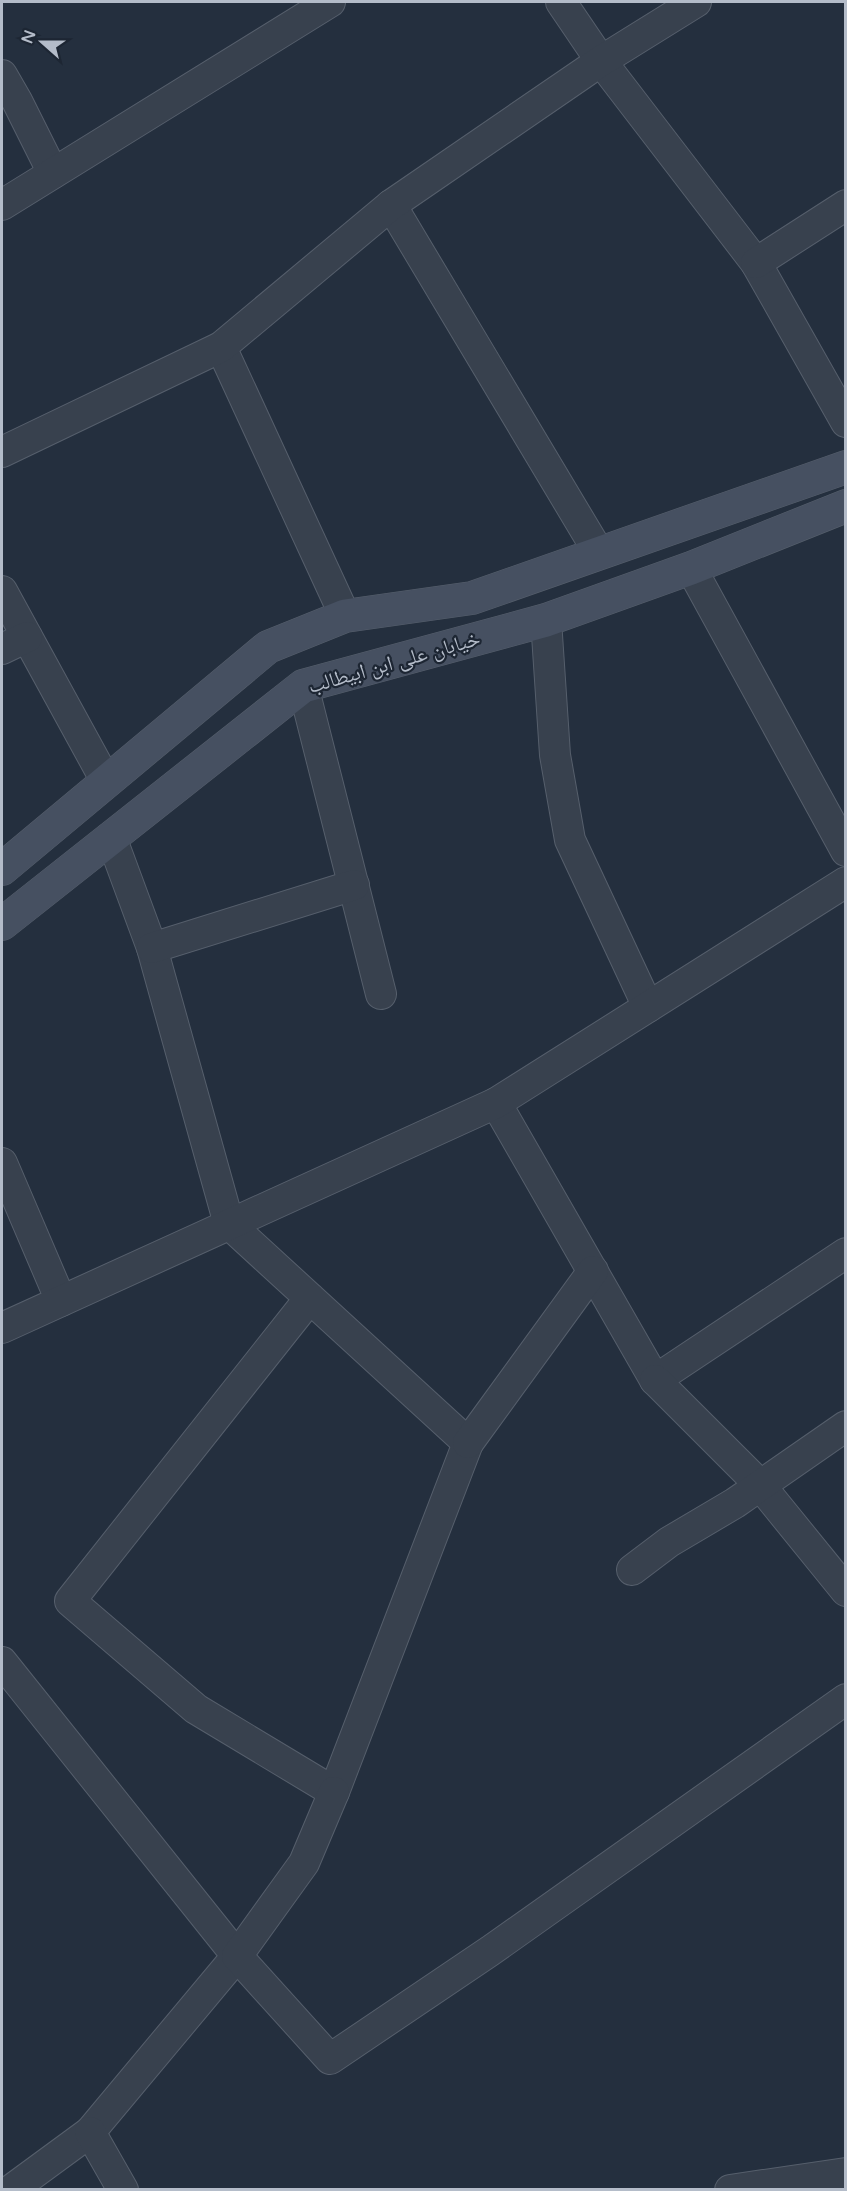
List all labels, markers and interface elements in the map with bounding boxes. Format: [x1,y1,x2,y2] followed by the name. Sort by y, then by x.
[12,12,72,72] north arrow
[17,27,41,47] text: N
[305,626,483,699] street label: خیابان علی ابن ابیطالب

